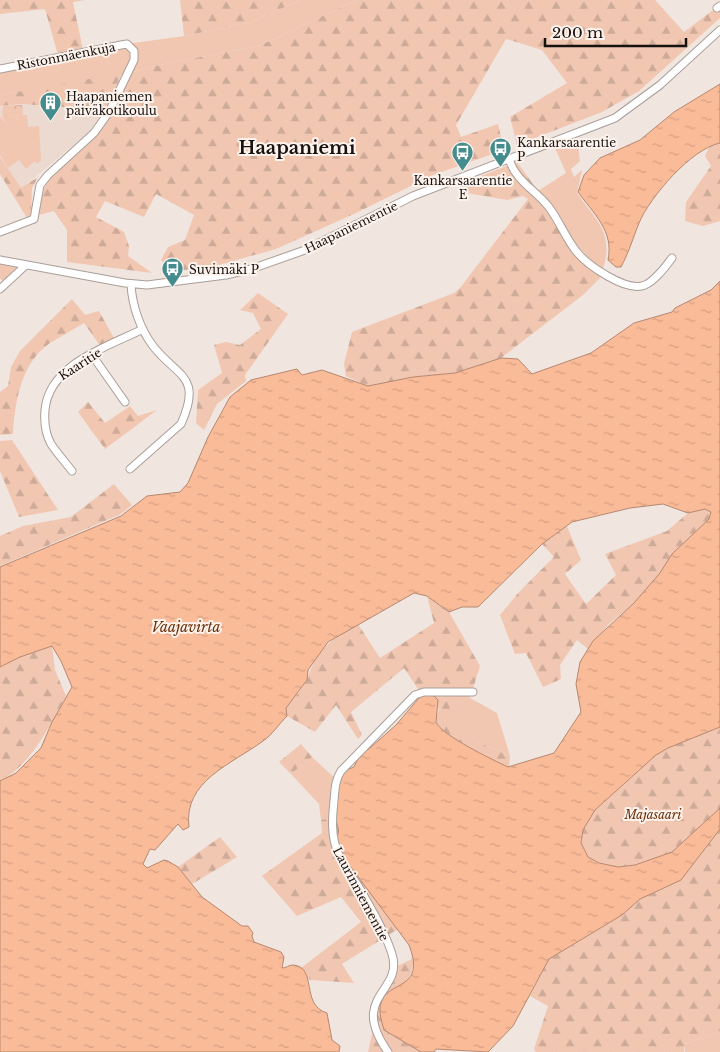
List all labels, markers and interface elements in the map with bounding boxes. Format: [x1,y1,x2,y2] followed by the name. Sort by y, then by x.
[545,15,686,47] scale bar
[552,23,603,42] text: 200 m
[15,39,117,73] street label: Ristonmäenkuja
[66,89,157,118] place label: Haapaniemen päiväkotikoulu
[38,91,62,122] building icon: Haapaniemen päiväkotikoulu
[517,135,616,164] place label: Kankarsaarentie P
[238,137,356,159] district label: Haapaniemi
[489,137,513,168] bus stop icon: Kankarsaarentie P
[451,141,475,172] bus stop icon: Kankarsaarentie E
[413,173,513,202] place label: Kankarsaarentie E
[302,198,400,256] street label: Haapaniementie
[161,257,185,288] bus stop icon: Suvimäki P
[189,262,259,277] place label: Suvimäki P
[56,345,104,383] street label: Kaaritie
[151,618,221,636] water label: Vaajavirta
[623,807,682,822] park label: Majasaari
[330,844,392,944] street label: Laurinniementie

